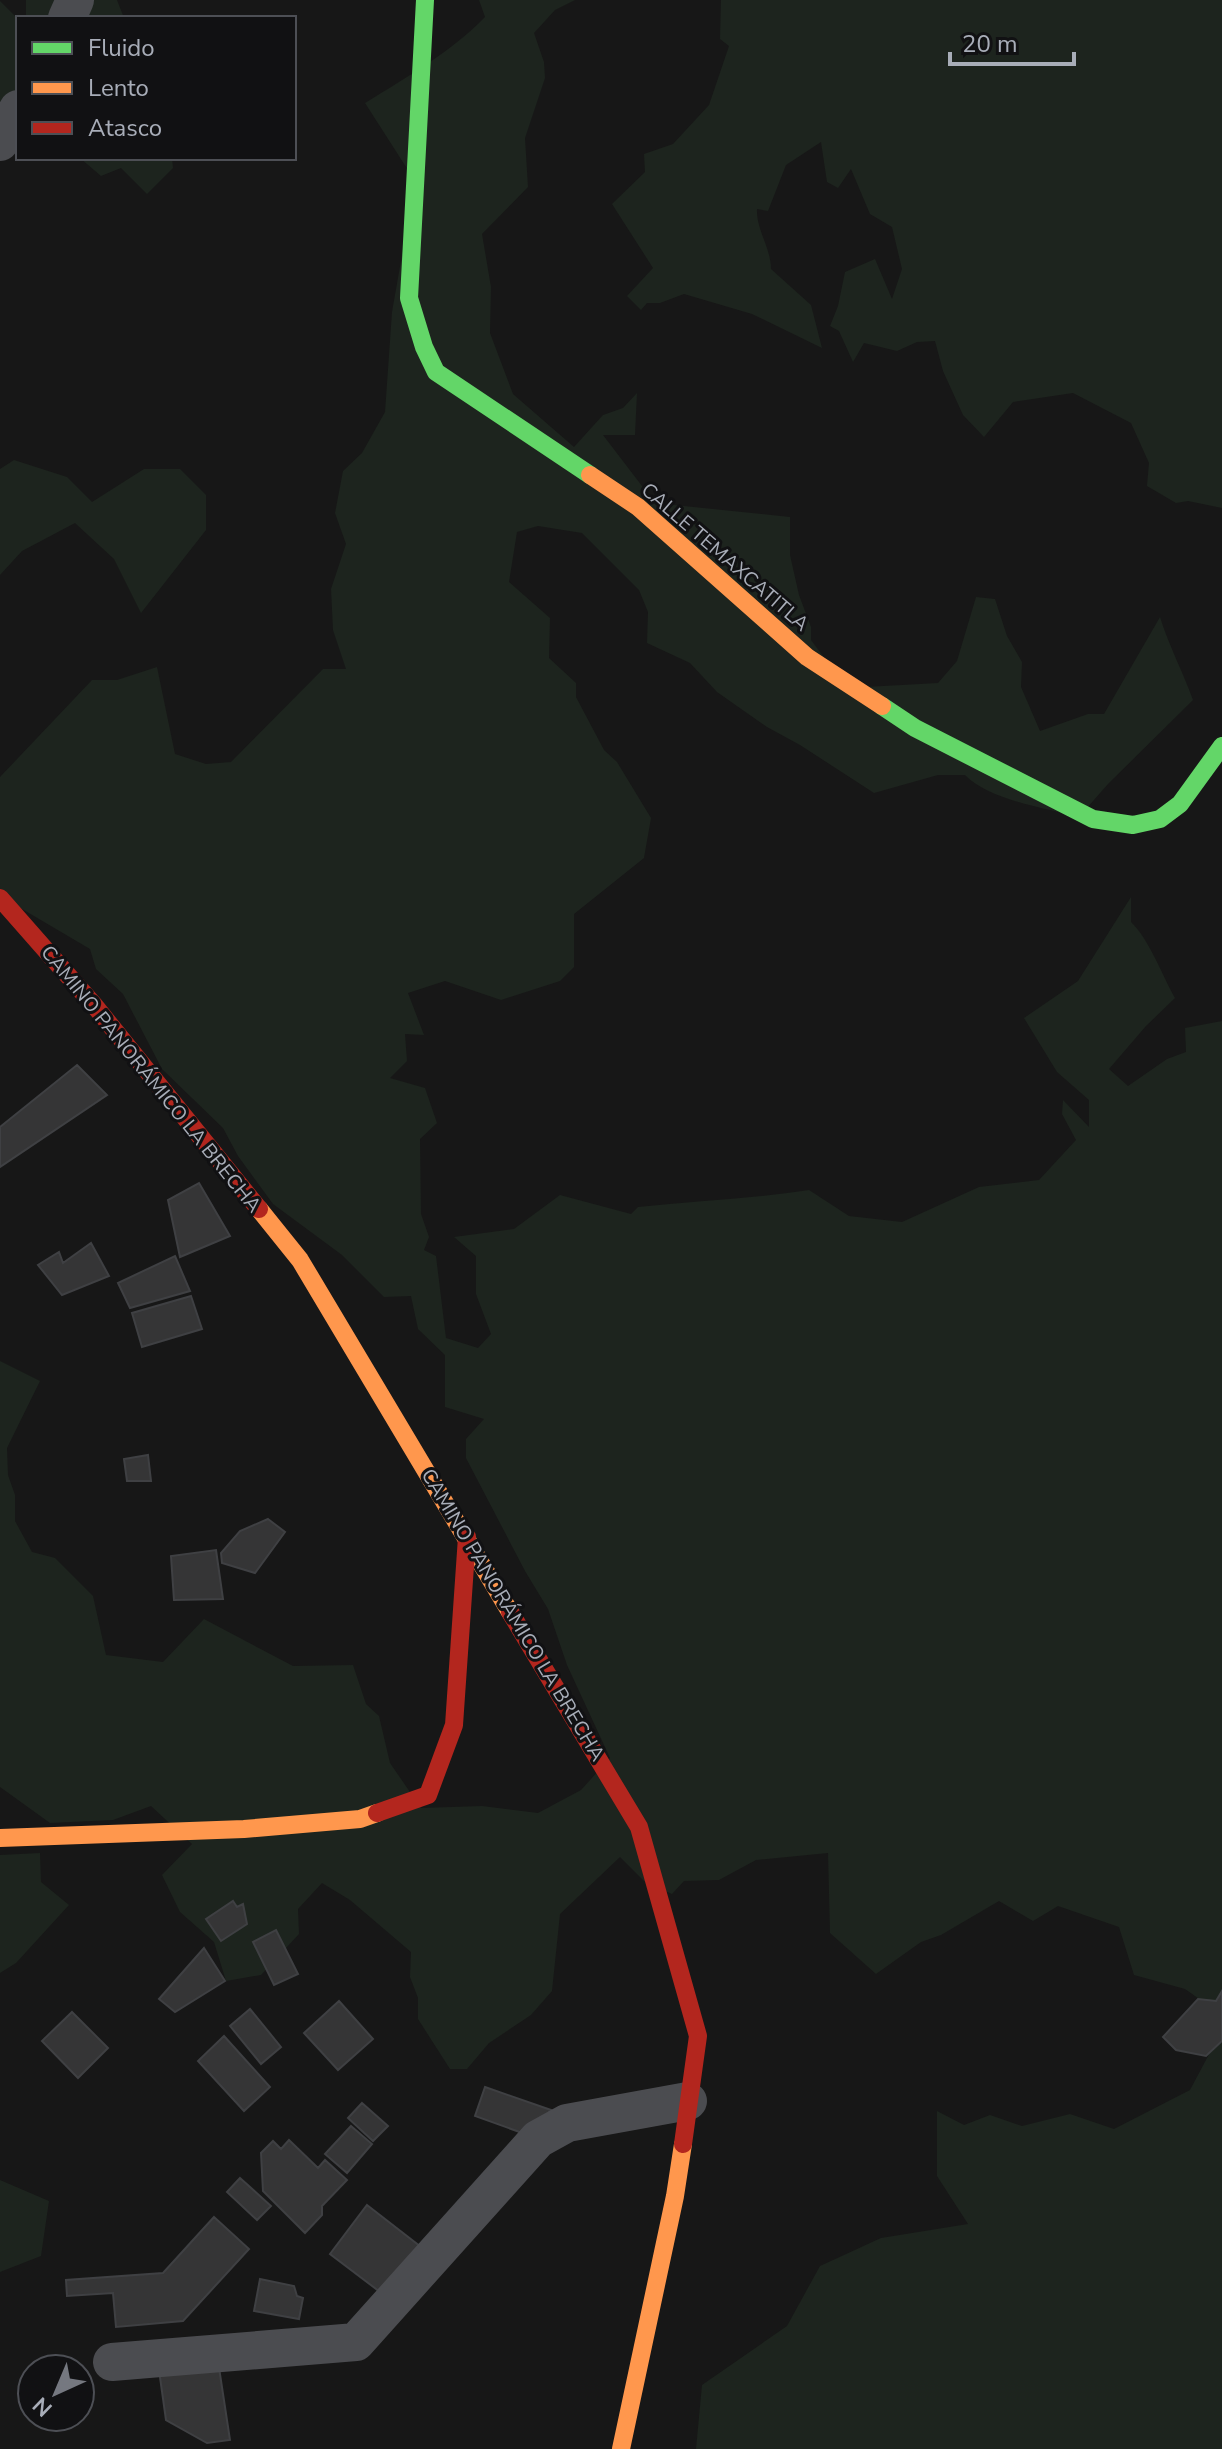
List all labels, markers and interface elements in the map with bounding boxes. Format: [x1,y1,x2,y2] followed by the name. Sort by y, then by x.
[16,16,296,160] legend
[950,16,1074,66] scale bar
[962,28,1018,60] text: 20 m
[88,32,155,64] text: Fluido
[88,72,149,104] text: Lento
[88,112,162,144] text: Atasco
[635,477,815,638] street label: CALLE TEMAXCATITLA
[35,940,268,1219] street label: CAMINO PANORÁMICO LA BRECHA
[415,1464,611,1767] street label: CAMINO PANORÁMICO LA BRECHA
[16,2353,96,2433] north arrow
[26,2390,59,2423] text: N

